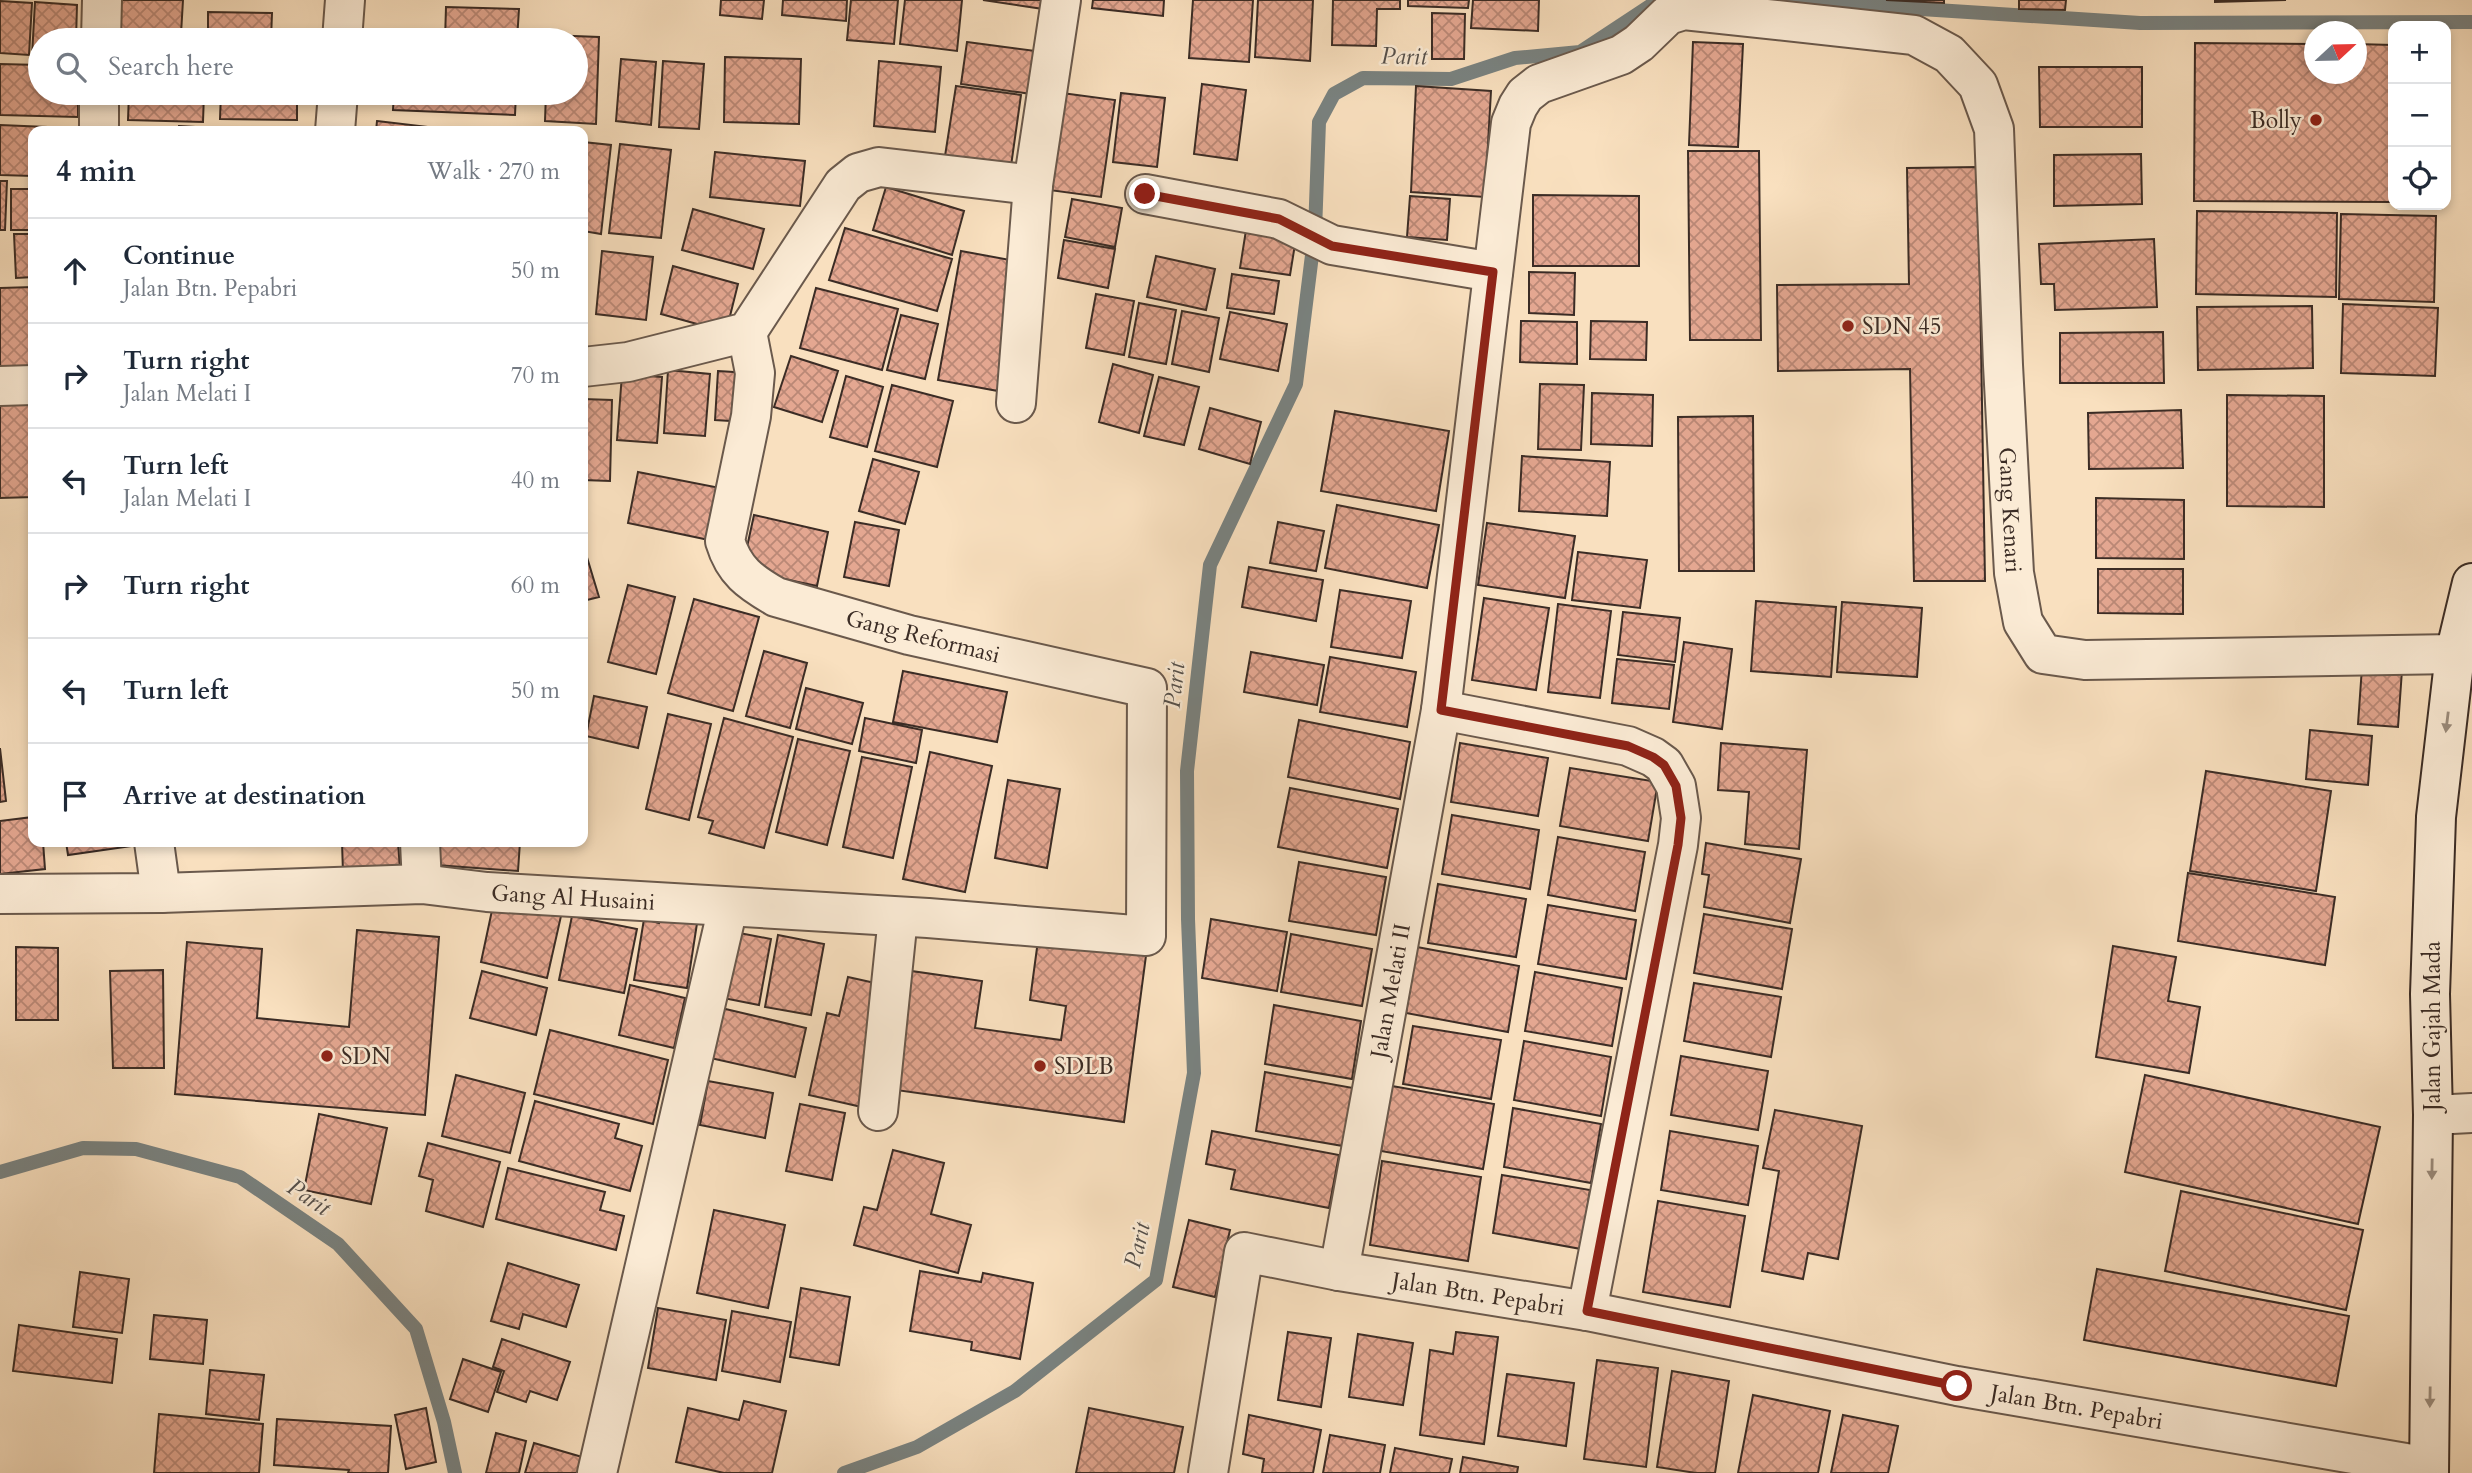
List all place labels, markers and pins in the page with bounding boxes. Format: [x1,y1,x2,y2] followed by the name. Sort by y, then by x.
[2250,105,2302,136] place label: Bolly
[2308,112,2324,128] marker: Bolly
[1862,311,1942,342] place label: SDN 45
[1840,318,1856,334] marker: SDN 45
[341,1041,391,1072] place label: SDN
[319,1048,335,1064] marker: SDN
[1054,1051,1114,1082] place label: SDLB
[1032,1058,1048,1074] marker: SDLB

